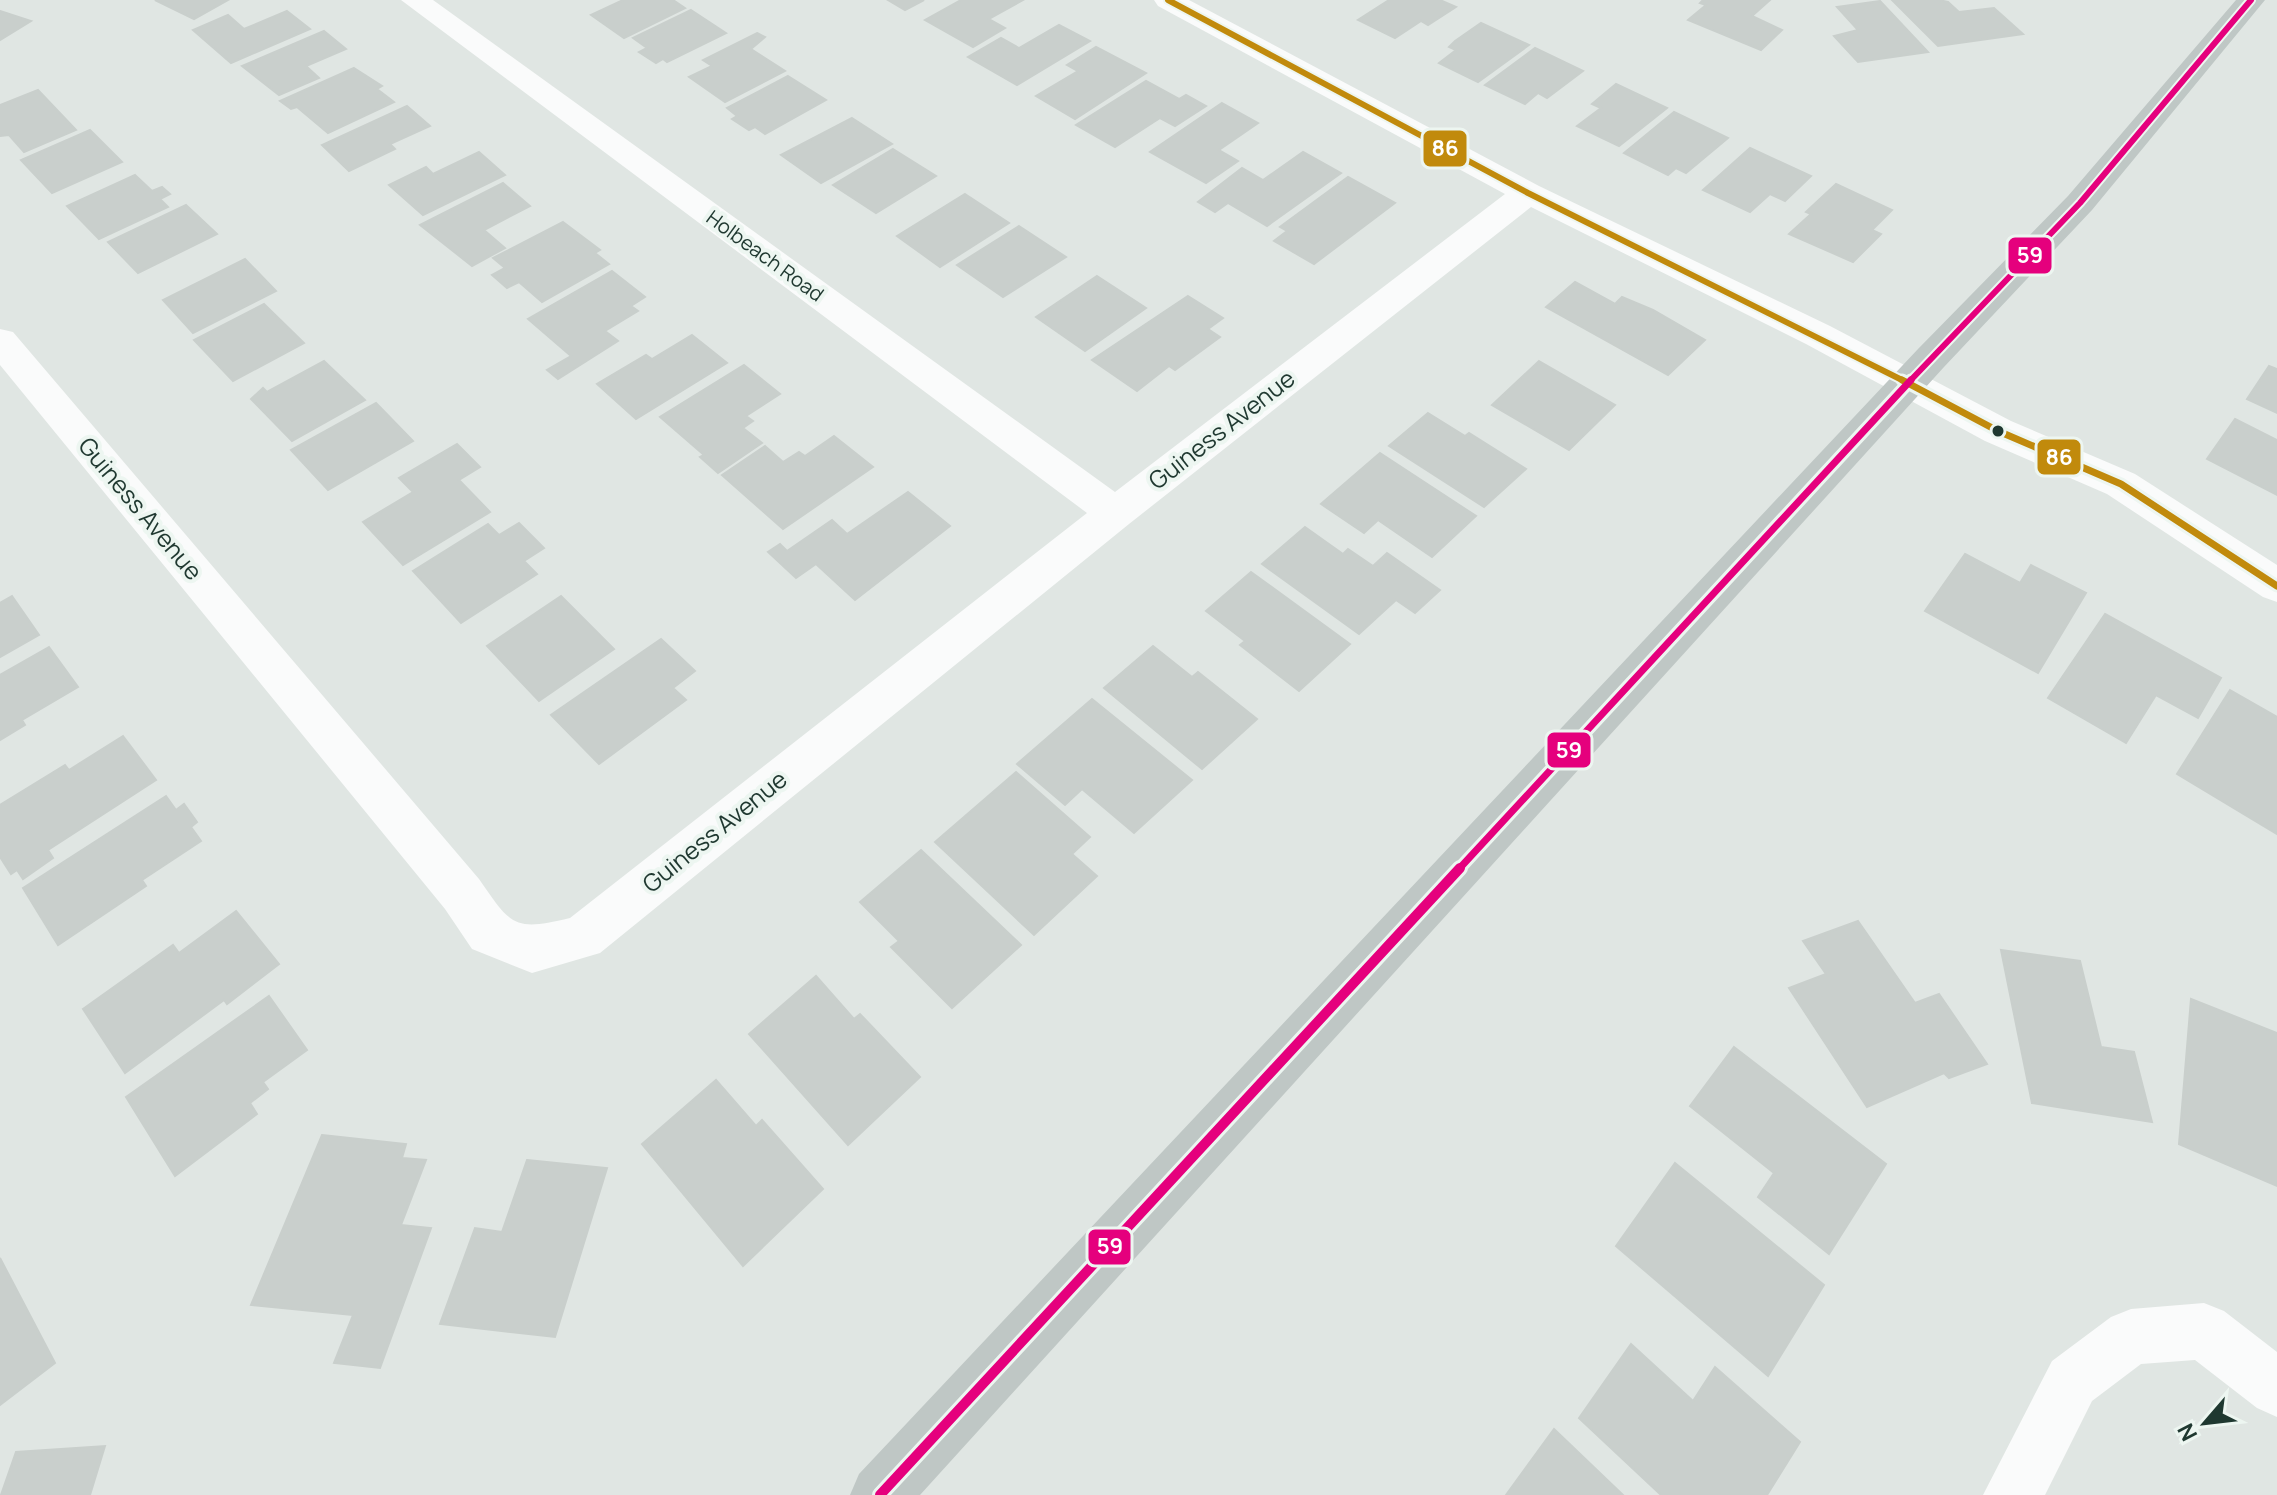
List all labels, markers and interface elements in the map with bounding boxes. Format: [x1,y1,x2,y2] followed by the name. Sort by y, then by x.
[1422,129,1468,168] line badge: 86
[1431,133,1459,163] text: 86
[701,204,829,307] street label: Holbeach Road
[2007,236,2053,275] line badge: 59
[2017,240,2043,270] text: 59
[1141,361,1301,496] street label: Guiness Avenue
[1990,423,2006,439] unlabelled marker
[72,430,211,586] street label: Guiness Avenue
[2036,438,2082,476] line badge: 86
[2045,442,2073,472] text: 86
[1546,731,1592,769] line badge: 59
[1556,735,1582,765] text: 59
[635,762,793,899] street label: Guiness Avenue
[1087,1228,1132,1266] line badge: 59
[1097,1231,1123,1261] text: 59
[2165,1383,2245,1463] north arrow
[2170,1418,2204,1446] text: N

